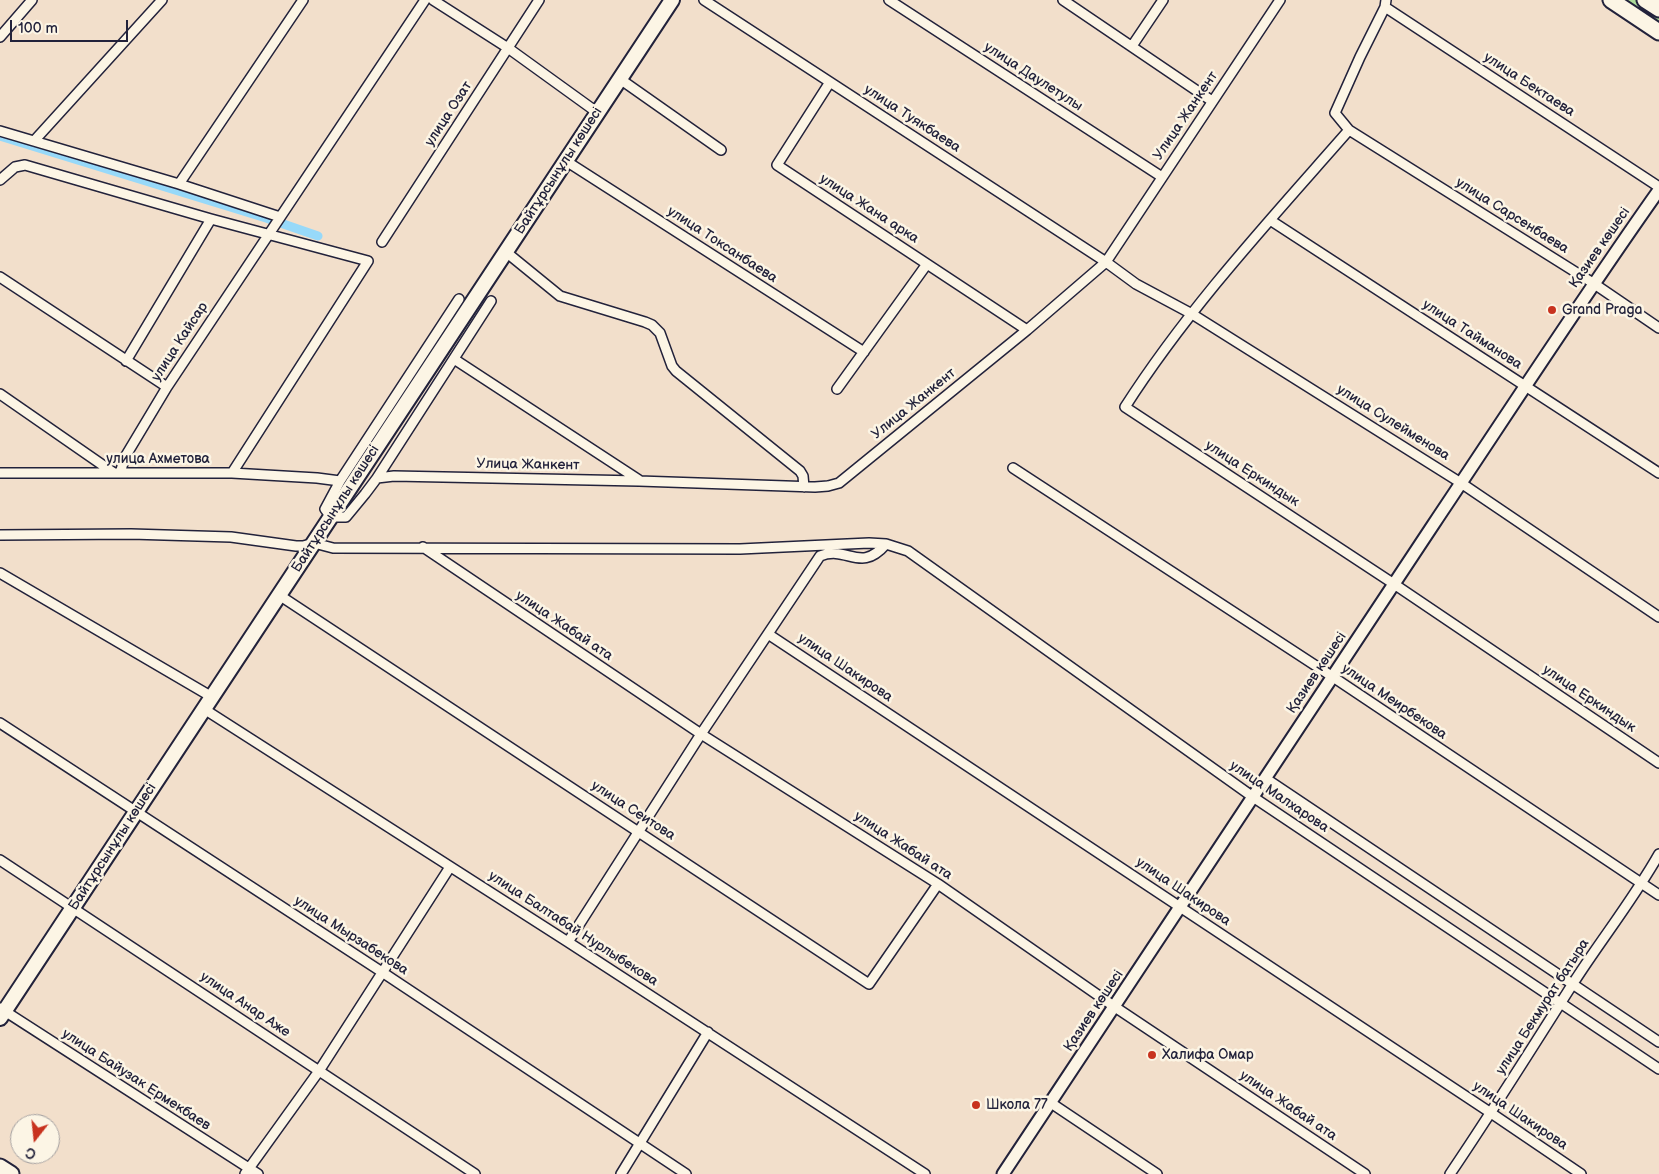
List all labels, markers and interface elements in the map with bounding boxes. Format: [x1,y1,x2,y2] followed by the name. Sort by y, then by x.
[12,10,130,42] scale bar
[18,19,58,38] text: 100 m
[981,39,1085,115] street label: улица Даулетулы
[1480,49,1578,121] street label: улица Бектаева
[1150,68,1222,164] street label: Улица Жанкент
[422,78,476,150] street label: улица Озат
[861,82,963,156] street label: улица Туякбаева
[512,104,606,238] street label: Байтұрсынұлы көшесі
[816,171,922,247] street label: улица Жана арка
[1452,174,1572,258] street label: улица Сарсенбаева
[664,203,780,287] street label: улица Токсанбаева
[1566,204,1634,292] street label: Қазиев көшесі
[1419,297,1525,373] street label: улица Тайманова
[148,299,212,385] street label: улица Кайсар
[1562,302,1642,318] place label: Grand Praga
[1546,304,1558,316] marker: Grand Praga
[869,365,959,443] street label: Улица Жанкент
[1333,381,1453,465] street label: улица Сулейменова
[1202,437,1302,511] street label: улица Еркиндык
[289,442,383,576] street label: Байтұрсынұлы көшесі
[106,451,210,467] street label: улица Ахметова
[476,456,580,474] street label: Улица Жанкент
[512,587,616,665] street label: улица Жабай ата
[1284,629,1350,717] street label: Қазиев көшесі
[795,630,895,706] street label: улица Шакирова
[1338,661,1450,743] street label: улица Меирбекова
[1539,662,1639,736] street label: улица Еркиндык
[1226,758,1332,836] street label: улица Малхарова
[588,778,678,844] street label: улица Сеитова
[66,780,160,914] street label: Байтұрсынұлы көшесі
[851,808,955,884] street label: улица Жабай ата
[1133,854,1233,930] street label: улица Шакирова
[485,868,661,990] street label: улица Балтабай Нурлыбекова
[291,893,411,979] street label: улица Мырзабекова
[1493,936,1593,1078] street label: улица Бекмурат батыра
[1061,967,1127,1055] street label: Қазиев көшесі
[197,969,293,1041] street label: улица Анар Аже
[59,1026,213,1134] street label: улица Байузак Ермекбаев
[1162,1047,1254,1063] place label: Халифа Омар
[1146,1049,1158,1061] marker: Халифа Омар
[1236,1067,1340,1145] street label: улица Жабай ата
[1470,1078,1570,1154] street label: улица Шакирова
[986,1097,1048,1113] place label: Школа 77
[970,1099,982,1111] marker: Школа 77
[10,1114,60,1164] north arrow
[24,1143,38,1162] text: С

